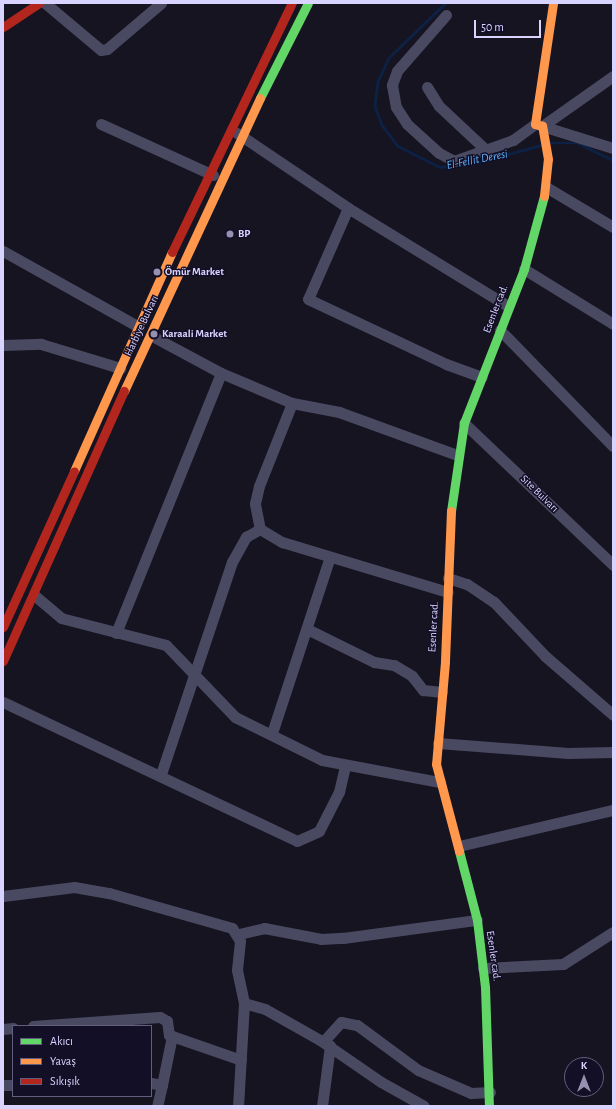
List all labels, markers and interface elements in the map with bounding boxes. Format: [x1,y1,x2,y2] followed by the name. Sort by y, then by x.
[476,12,543,38] scale bar
[481,21,504,33] text: 50 m
[445,147,509,173] water label: El-Fellit Deresi
[238,227,250,241] place label: BP
[225,229,235,239] marker: BP
[165,265,224,279] place label: Ömür Market
[152,267,162,277] marker: Ömür Market
[481,283,511,335] street label: Esenler cad.
[122,294,162,358] street label: Harbiye Bulvarı
[162,327,227,341] place label: Karaali Market
[149,329,159,339] marker: Karaali Market
[517,473,561,515] street label: Site Bulvarı
[426,601,442,653] street label: Esenler cad.
[483,930,503,982] street label: Esenler cad.
[12,1025,152,1097] legend
[50,1035,73,1047] text: Akıcı
[50,1055,76,1067] text: Yavaş
[564,1057,604,1097] north arrow
[581,1060,587,1071] text: K
[50,1075,80,1087] text: Sıkışık

